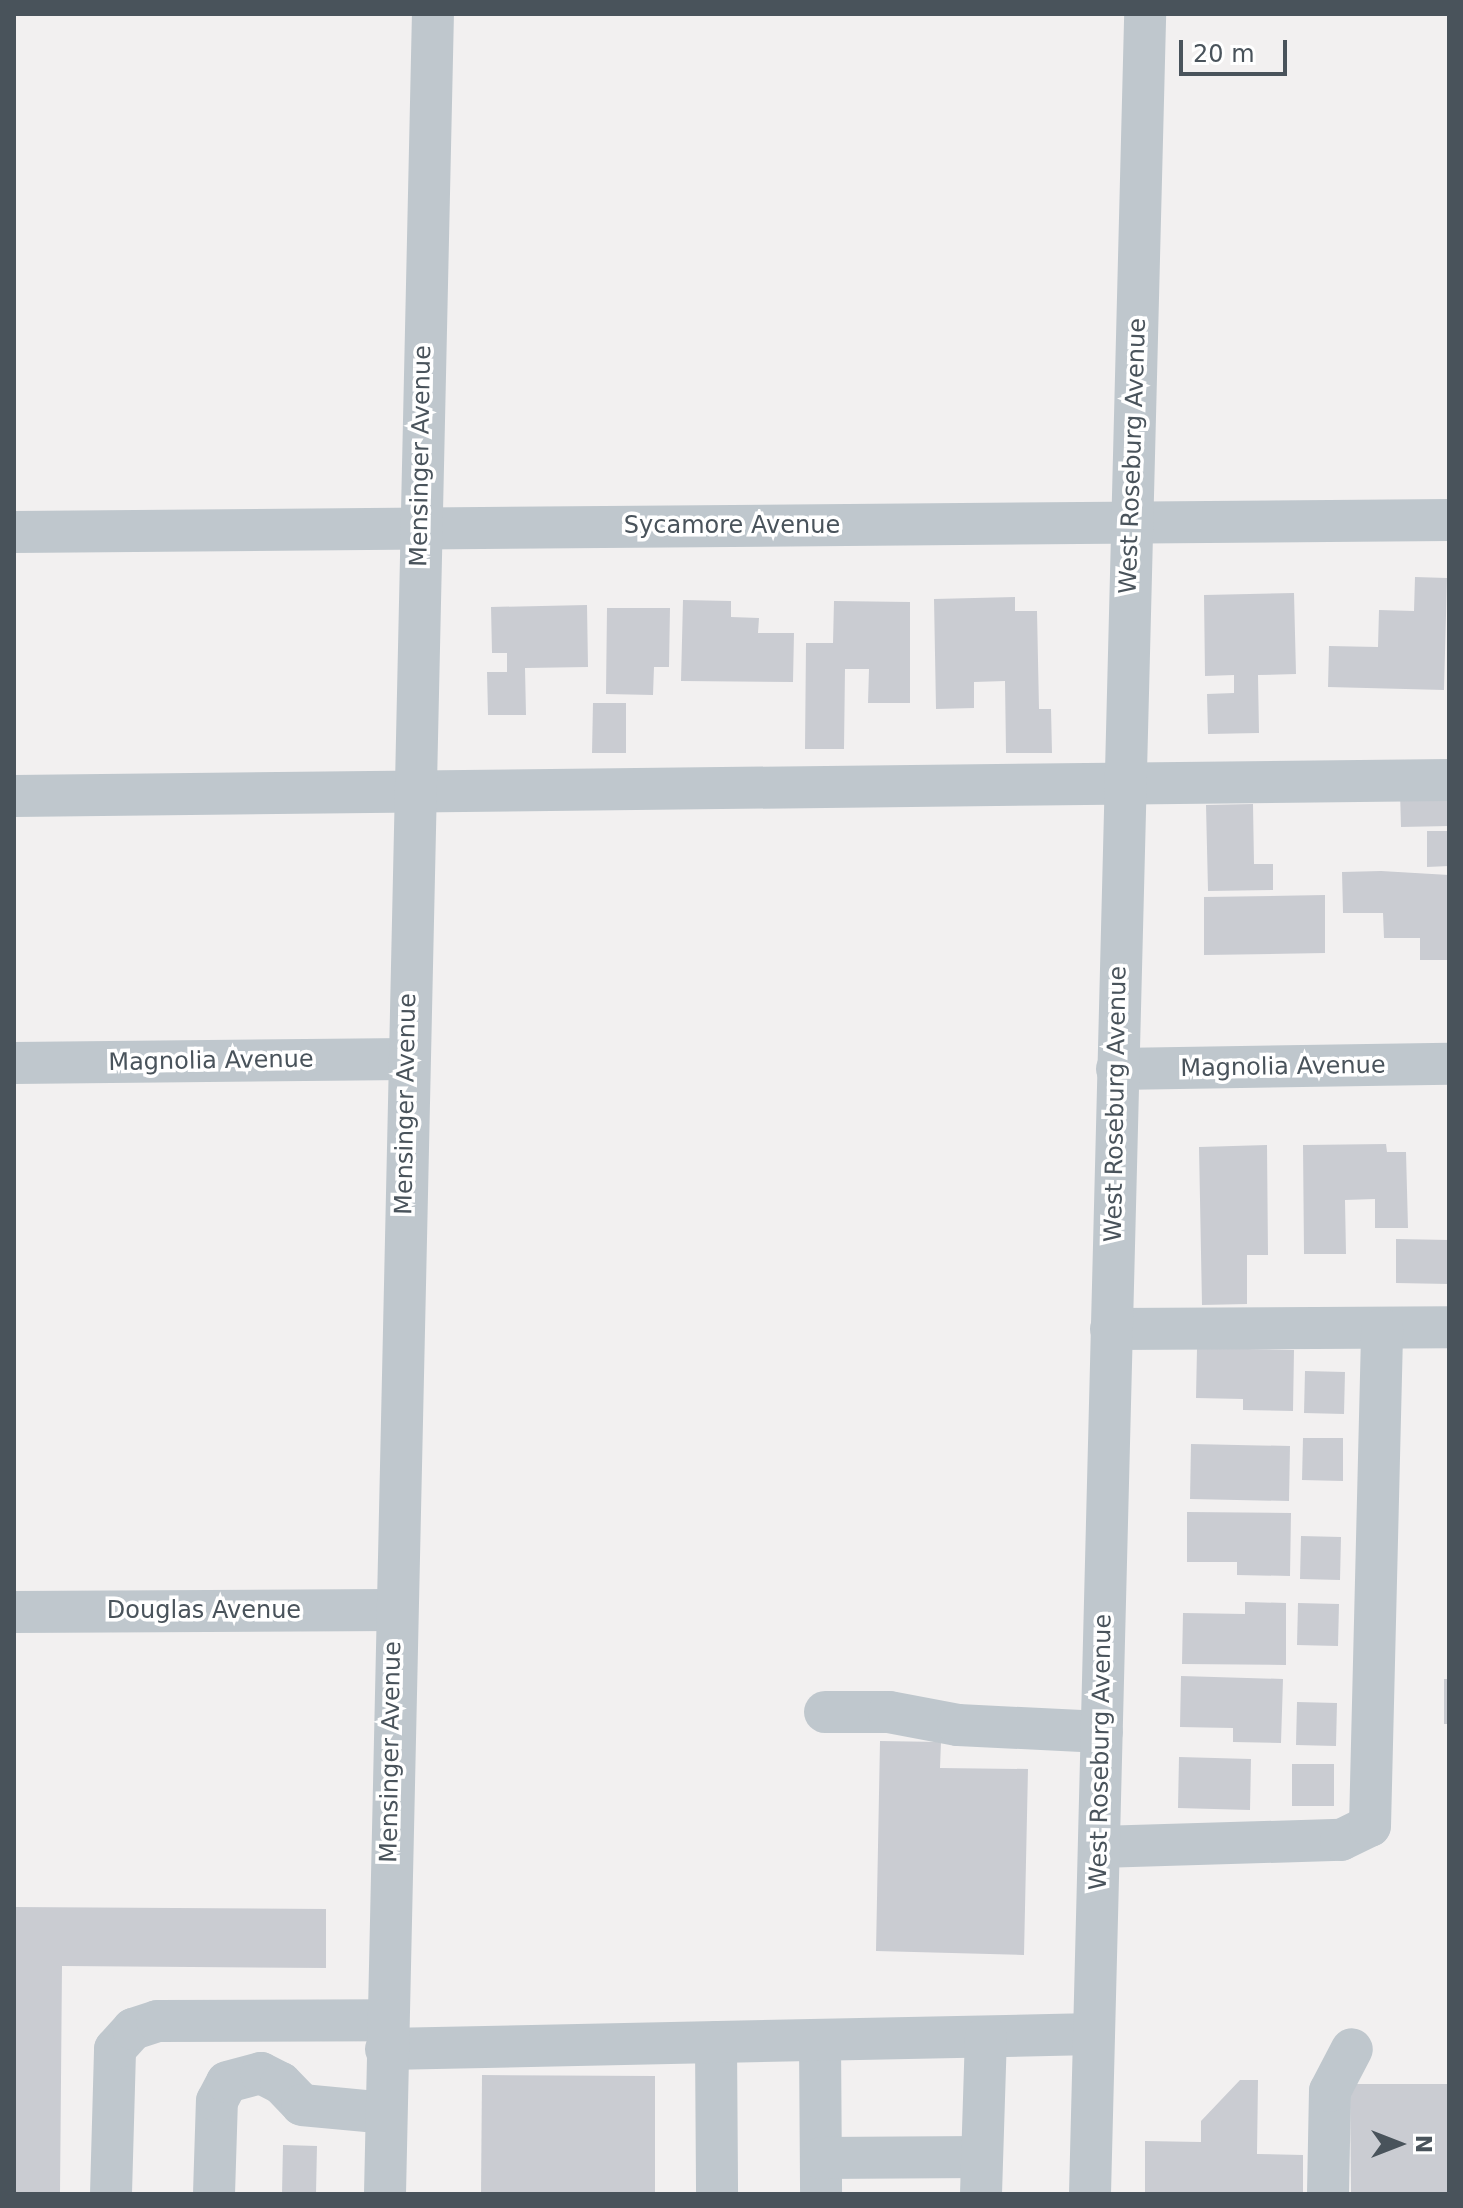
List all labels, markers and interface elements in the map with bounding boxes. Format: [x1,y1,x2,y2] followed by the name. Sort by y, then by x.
[1183,24,1291,74] scale bar
[1193,40,1255,68] text: 20 m
[1114,318,1152,594] street label: West Roseburg Avenue
[405,345,437,567] street label: Mensinger Avenue
[624,512,840,540] street label: Sycamore Avenue
[1099,966,1133,1242] street label: West Roseburg Avenue
[390,993,422,1215] street label: Mensinger Avenue
[108,1045,314,1077] street label: Magnolia Avenue
[1180,1051,1386,1083] street label: Magnolia Avenue
[107,1597,301,1625] street label: Douglas Avenue
[1084,1614,1118,1890] street label: West Roseburg Avenue
[375,1641,407,1863] street label: Mensinger Avenue
[1359,2104,1439,2184] north arrow
[1411,2135,1436,2153] text: N

